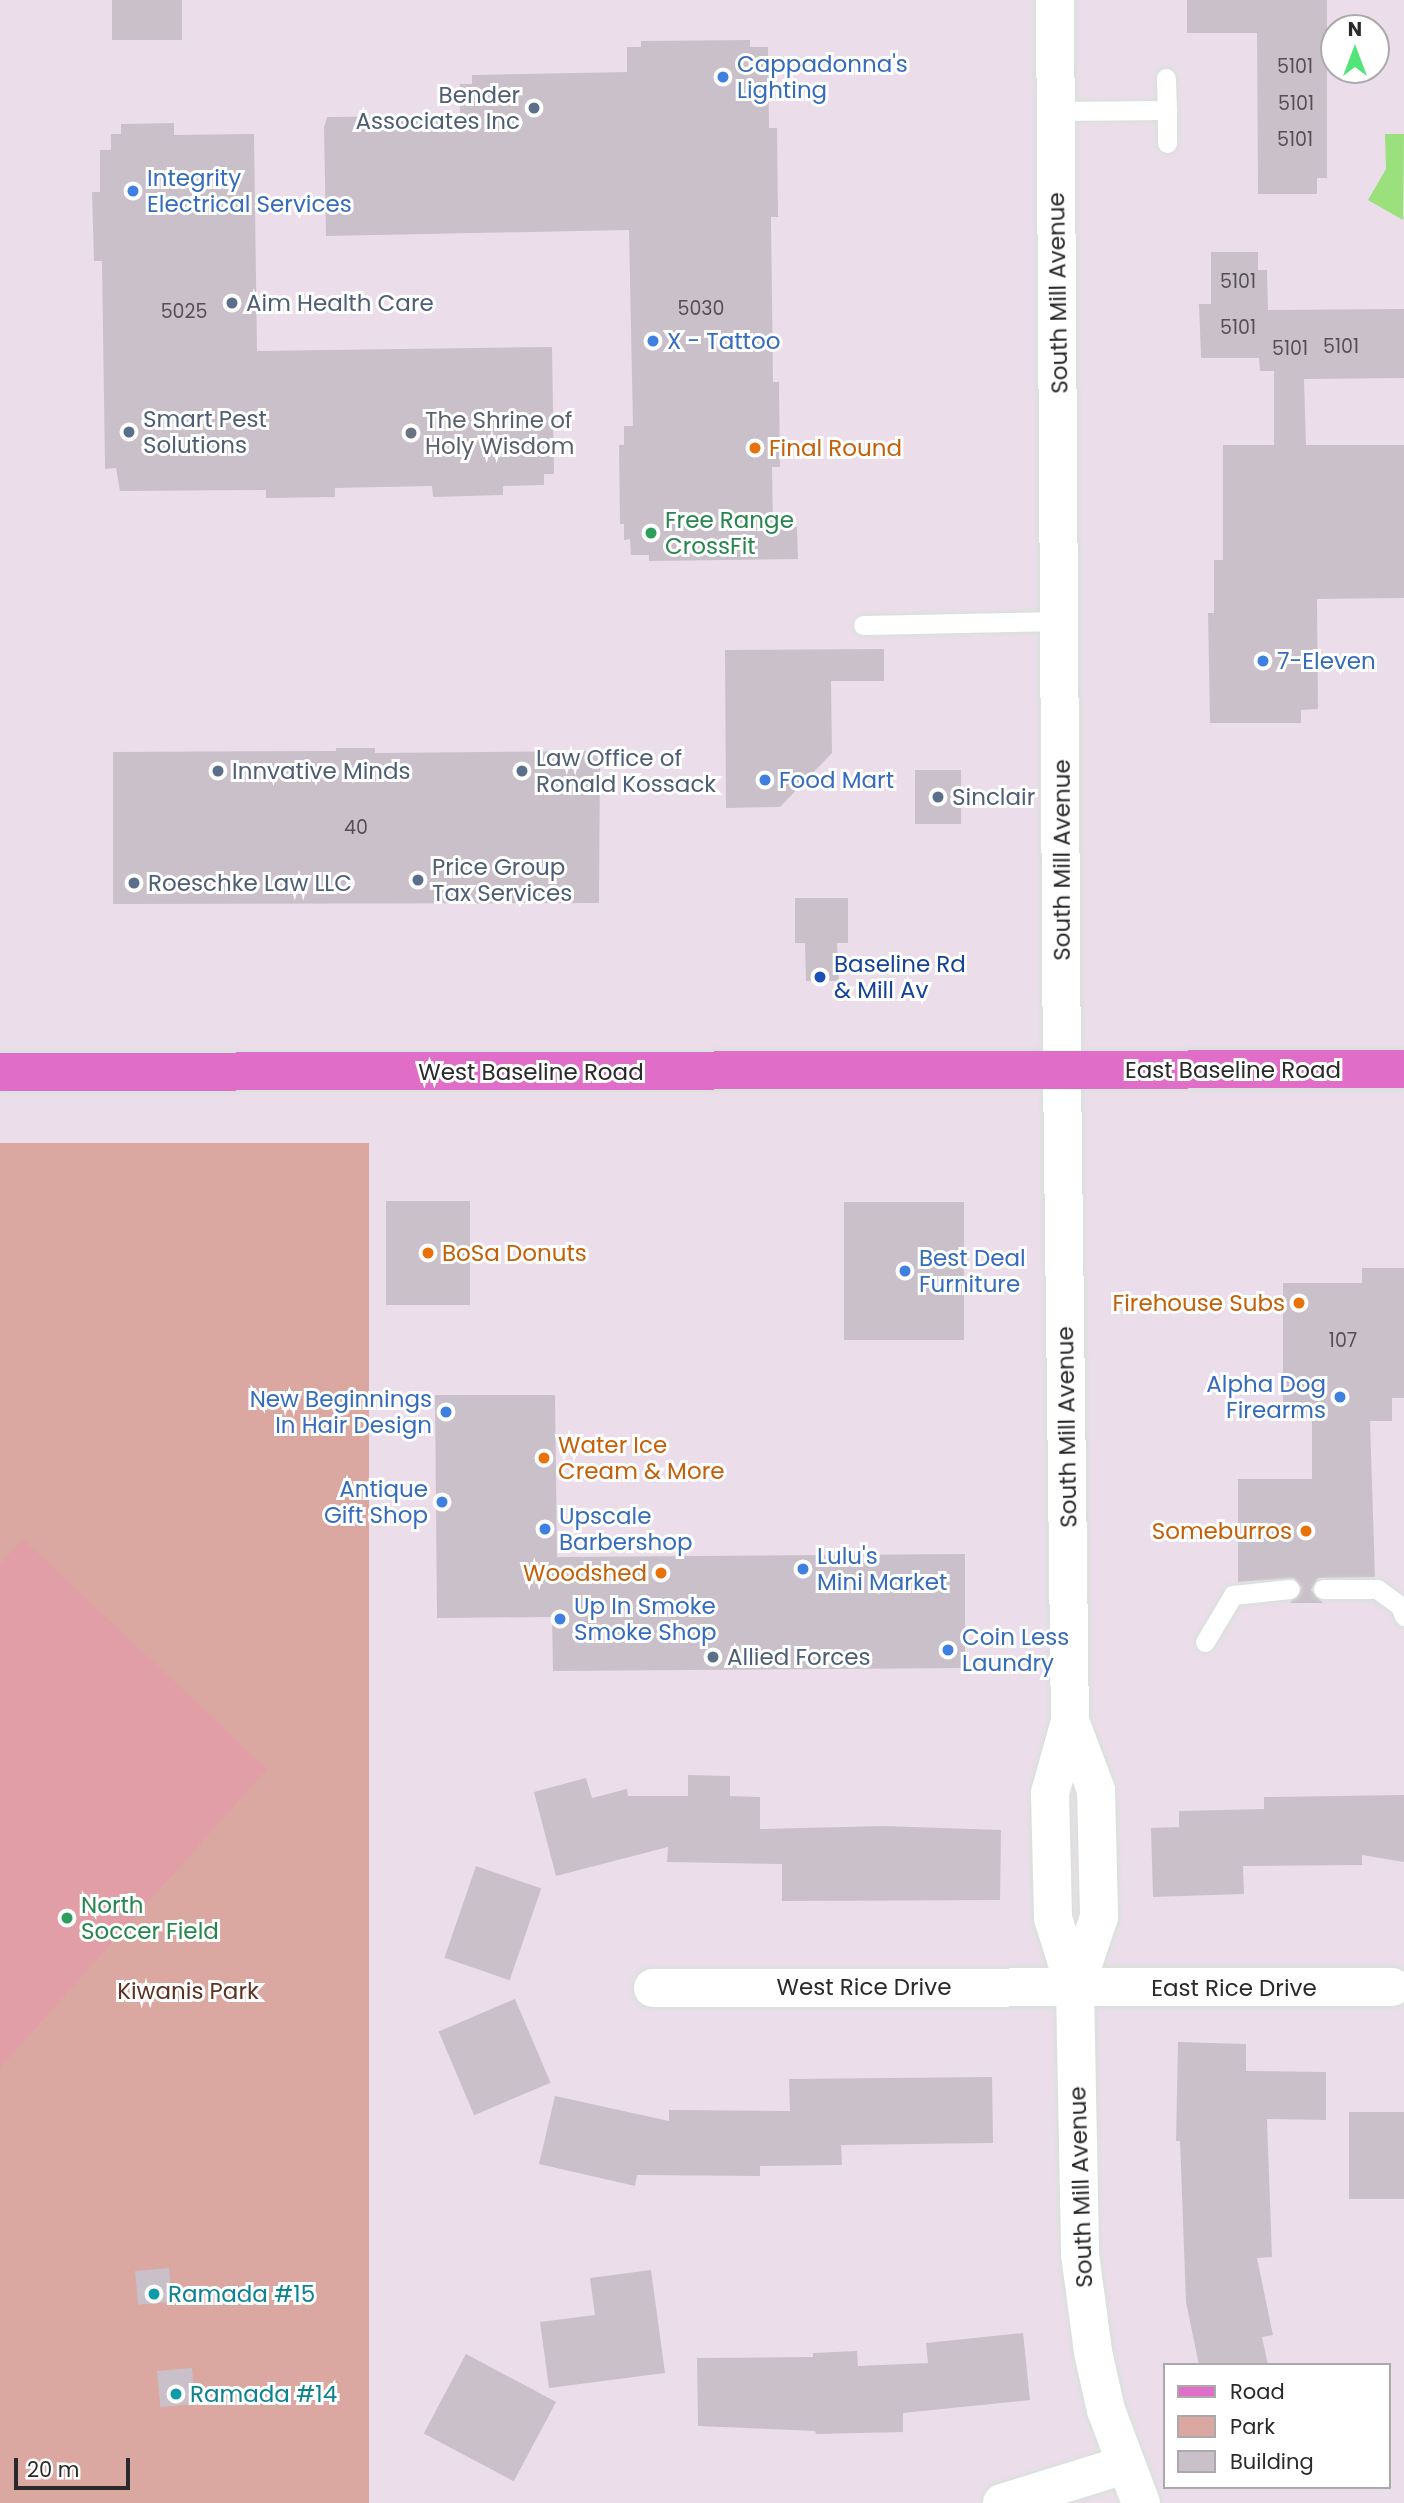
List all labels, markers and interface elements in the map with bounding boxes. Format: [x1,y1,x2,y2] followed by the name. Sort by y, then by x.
[1320,14,1390,84] north arrow
[1348,16,1362,43] text: N
[737,50,908,104] place label: Cappadonna's Lighting
[1277,56,1313,78] house number: 5101
[715,69,731,85] marker: Cappadonna's Lighting
[355,81,520,135] place label: Bender Associates Inc
[1278,93,1314,115] house number: 5101
[526,100,542,116] marker: Bender Associates Inc
[1277,129,1313,151] house number: 5101
[147,164,352,218] place label: Integrity Electrical Services
[125,183,141,199] marker: Integrity Electrical Services
[1042,192,1074,394] street label: South Mill Avenue
[1220,271,1256,293] house number: 5101
[246,289,434,317] place label: Aim Health Care
[224,295,240,311] marker: Aim Health Care
[678,298,724,320] house number: 5030
[161,301,207,323] house number: 5025
[1220,317,1256,339] house number: 5101
[667,327,780,355] place label: X - Tattoo
[645,333,661,349] marker: X - Tattoo
[1323,336,1359,358] house number: 5101
[1272,338,1308,360] house number: 5101
[143,405,267,459] place label: Smart Pest Solutions
[425,406,574,460] place label: The Shrine of Holy Wisdom
[121,424,137,440] marker: Smart Pest Solutions
[403,425,419,441] marker: The Shrine of Holy Wisdom
[769,434,902,462] place label: Final Round
[747,440,763,456] marker: Final Round
[665,506,794,560] place label: Free Range CrossFit
[643,525,659,541] marker: Free Range CrossFit
[1277,647,1376,675] place label: 7-Eleven
[1255,653,1271,669] marker: 7-Eleven
[536,744,716,798] place label: Law Office of Ronald Kossack
[232,757,411,785] place label: Innvative Minds
[1048,759,1076,961] street label: South Mill Avenue
[210,763,226,779] marker: Innvative Minds
[514,763,530,779] marker: Law Office of Ronald Kossack
[779,766,894,794] place label: Food Mart
[757,772,773,788] marker: Food Mart
[952,783,1035,811] place label: Sinclair
[930,789,946,805] marker: Sinclair
[344,817,368,839] house number: 40
[432,853,572,907] place label: Price Group Tax Services
[148,869,352,897] place label: Roeschke Law LLC
[410,872,426,888] marker: Price Group Tax Services
[126,875,142,891] marker: Roeschke Law LLC
[834,950,966,1004] place label: Baseline Rd & Mill Av
[812,969,828,985] marker: Baseline Rd & Mill Av
[1125,1056,1341,1084] street label: East Baseline Road
[418,1058,644,1086] street label: West Baseline Road
[442,1239,587,1267] place label: BoSa Donuts
[919,1244,1026,1298] place label: Best Deal Furniture
[420,1245,436,1261] marker: BoSa Donuts
[897,1263,913,1279] marker: Best Deal Furniture
[1113,1289,1285,1317] place label: Firehouse Subs
[1291,1295,1307,1311] marker: Firehouse Subs
[1051,1326,1083,1528] street label: South Mill Avenue
[1329,1330,1357,1352] house number: 107
[1206,1370,1326,1424] place label: Alpha Dog Firearms
[250,1385,432,1439] place label: New Beginnings In Hair Design
[1332,1389,1348,1405] marker: Alpha Dog Firearms
[438,1404,454,1420] marker: New Beginnings In Hair Design
[558,1431,724,1485] place label: Water Ice Cream & More
[536,1450,552,1466] marker: Water Ice Cream & More
[324,1475,428,1529] place label: Antique Gift Shop
[434,1494,450,1510] marker: Antique Gift Shop
[559,1502,693,1556] place label: Upscale Barbershop
[1152,1517,1292,1545] place label: Someburros
[537,1521,553,1537] marker: Upscale Barbershop
[1298,1523,1314,1539] marker: Someburros
[817,1542,947,1596] place label: Lulu's Mini Market
[523,1559,647,1587] place label: Woodshed
[795,1561,811,1577] marker: Lulu's Mini Market
[653,1565,669,1581] marker: Woodshed
[574,1592,717,1646] place label: Up In Smoke Smoke Shop
[552,1611,568,1627] marker: Up In Smoke Smoke Shop
[962,1623,1069,1677] place label: Coin Less Laundry
[940,1642,956,1658] marker: Coin Less Laundry
[727,1643,871,1671] place label: Allied Forces
[705,1649,721,1665] marker: Allied Forces
[81,1891,219,1945] place label: North Soccer Field
[59,1910,75,1926] marker: North Soccer Field
[777,1973,951,2001] street label: West Rice Drive
[1151,1974,1317,2002] street label: East Rice Drive
[117,1977,259,2005] park label: Kiwanis Park
[1064,2086,1098,2288] street label: South Mill Avenue
[168,2280,315,2308] place label: Ramada #15
[146,2286,162,2302] marker: Ramada #15
[1162,2363,1390,2489] legend
[1230,2377,1285,2406] text: Road
[190,2380,337,2408] place label: Ramada #14
[168,2386,184,2402] marker: Ramada #14
[1230,2412,1275,2441] text: Park
[18,2444,133,2488] scale bar
[1230,2447,1314,2476] text: Building
[27,2455,80,2484] text: 20 m

